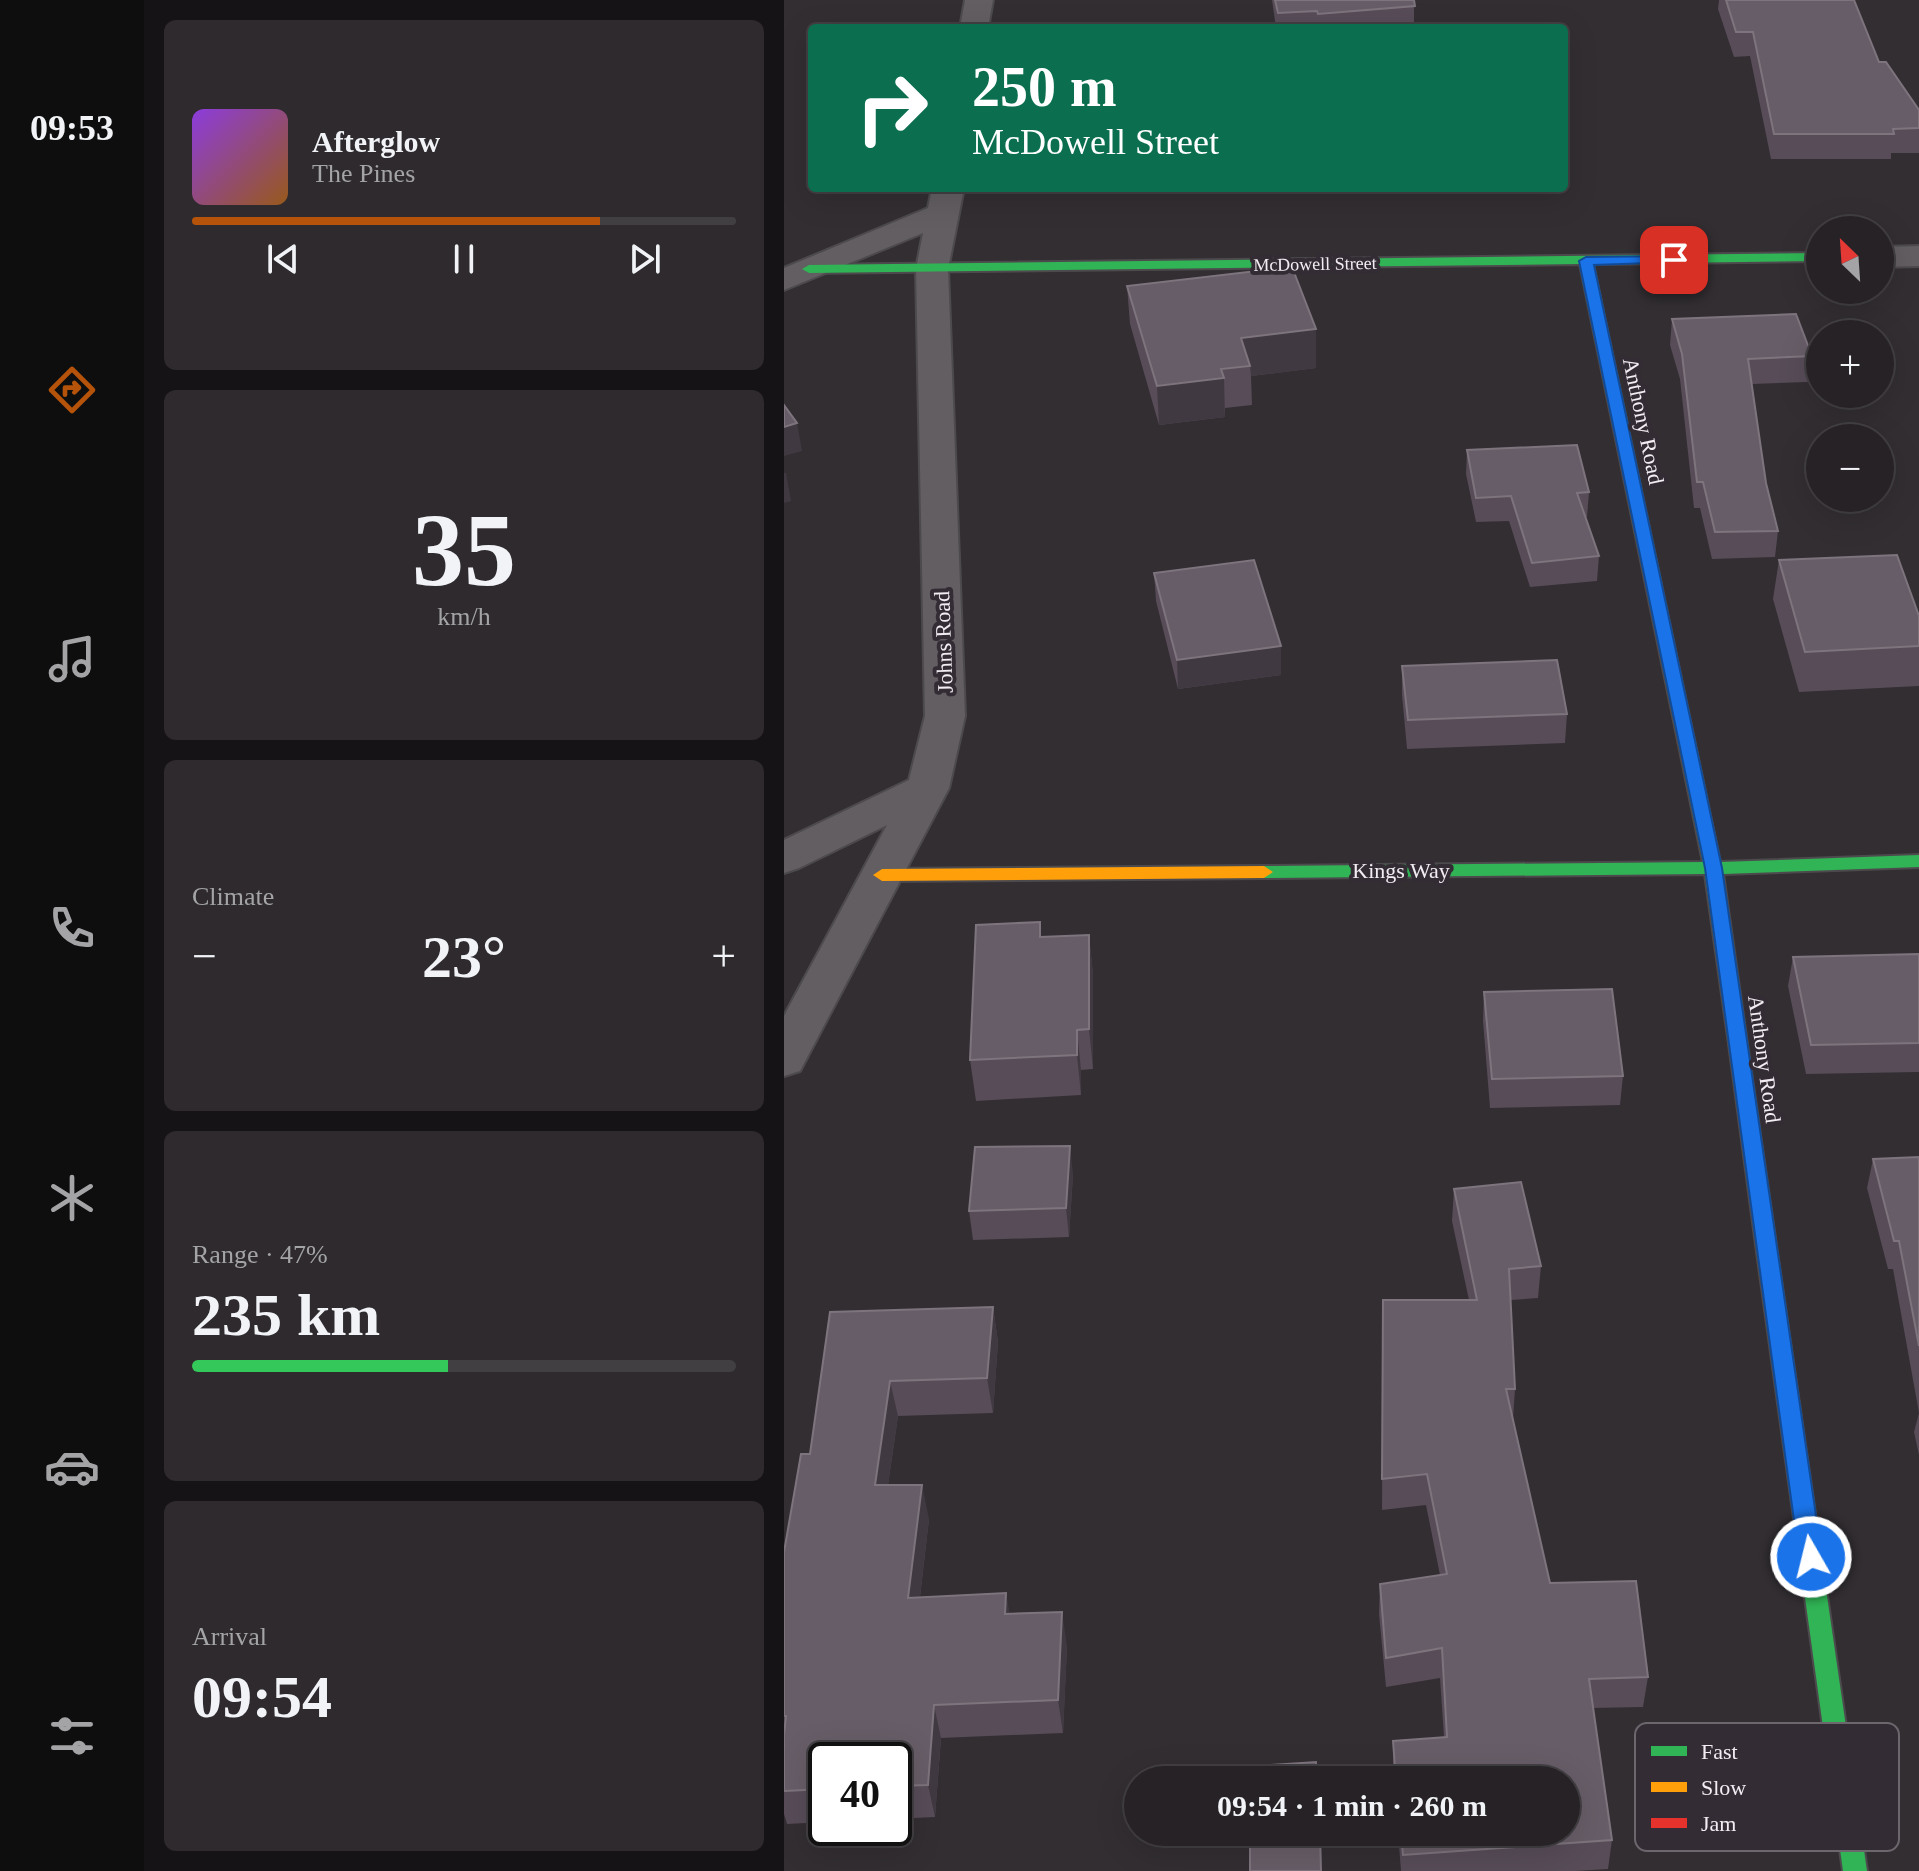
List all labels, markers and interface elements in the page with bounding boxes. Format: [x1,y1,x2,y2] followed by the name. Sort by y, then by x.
[840,56,944,160] icon: right
[972,56,1117,118] text: 250 m
[30,108,114,148] text: 09:53
[972,122,1219,162] text: McDowell Street
[312,125,440,158] text: Afterglow
[312,159,415,188] text: The Pines
[1806,216,1894,304] north arrow
[1806,216,1894,512] map controls
[1640,226,1708,294] pin
[261,237,305,281] icon: previous
[442,237,486,281] icon: pause
[623,237,667,281] icon: next
[1652,238,1696,282] icon: arrive
[1253,253,1377,275] street label: McDowell Street
[1806,320,1894,408] button: +
[1618,355,1669,487] street label: Anthony Road
[44,362,100,418] icon: directions
[1806,424,1894,512] button: −
[412,492,516,607] text: 35
[929,591,958,693] street label: Johns Road
[437,602,491,631] text: km/h
[44,631,100,687] icon: music
[1352,858,1450,883] street label: Kings Way
[192,882,274,911] text: Climate
[44,900,100,956] icon: phone
[422,924,506,990] text: 23°
[192,932,217,981] text: −
[711,932,736,981] text: +
[1743,993,1786,1125] street label: Anthony Road
[44,1170,100,1226] icon: climate
[192,1240,328,1269] text: Range · 47%
[192,1282,380,1348] text: 235 km
[44,1439,100,1495] icon: car
[1769,1515,1853,1599] position arrow
[192,1622,267,1651] text: Arrival
[192,1664,332,1730] text: 09:54
[44,1708,100,1764] icon: filters
[1635,1723,1899,1851] legend
[1701,1739,1738,1764] text: Fast
[808,1742,912,1846] speed limit sign: 40
[1701,1775,1746,1800] text: Slow
[1217,1789,1487,1822] text: 09:54 · 1 min · 260 m
[1701,1811,1736,1836] text: Jam

